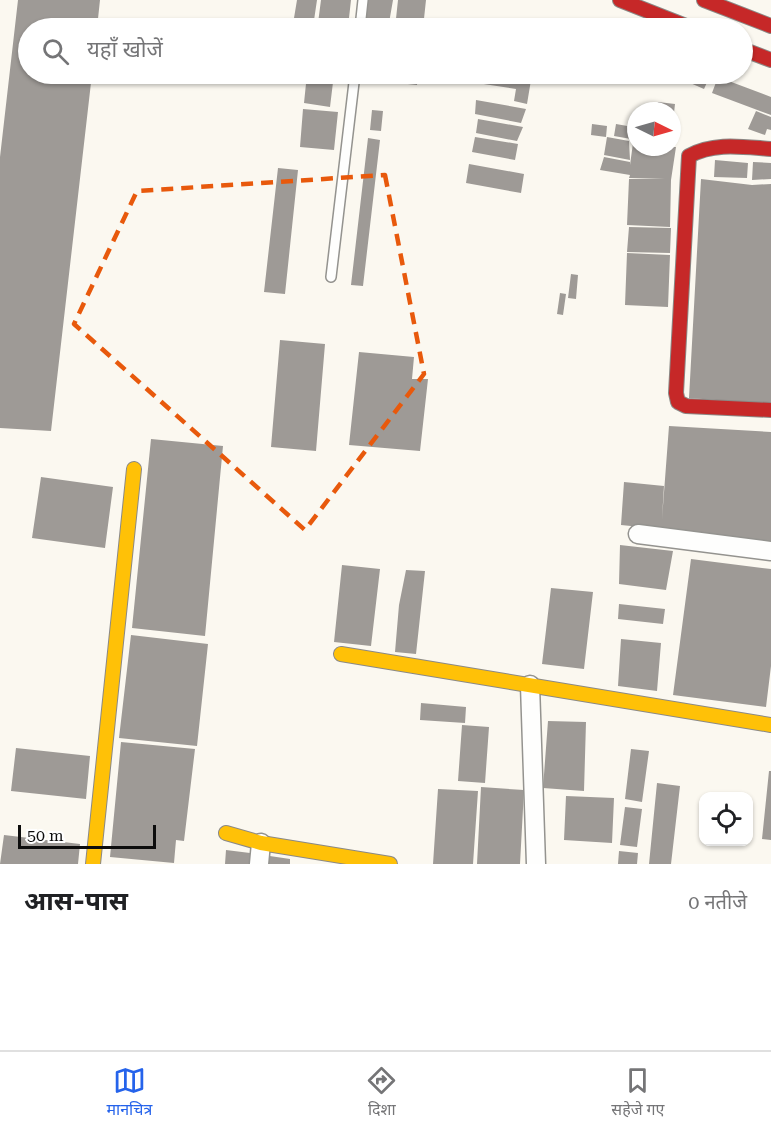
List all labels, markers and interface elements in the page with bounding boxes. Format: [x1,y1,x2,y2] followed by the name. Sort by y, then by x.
[18,18,753,84] search box
[39,35,72,68] icon: search
[87,37,163,62] text: यहाँ खोजें
[627,102,681,156] north arrow
[699,792,753,846] map controls
[699,792,753,846] button: locate
[18,822,156,850] scale bar
[27,826,64,845] text: 50 m
[24,886,128,916] text: आस-पास
[688,890,747,914] text: 0 नतीजे
[107,1064,152,1122] tab: मानचित्र
[365,1064,398,1122] tab: दिशा
[611,1064,664,1122] tab: सहेजे गए

